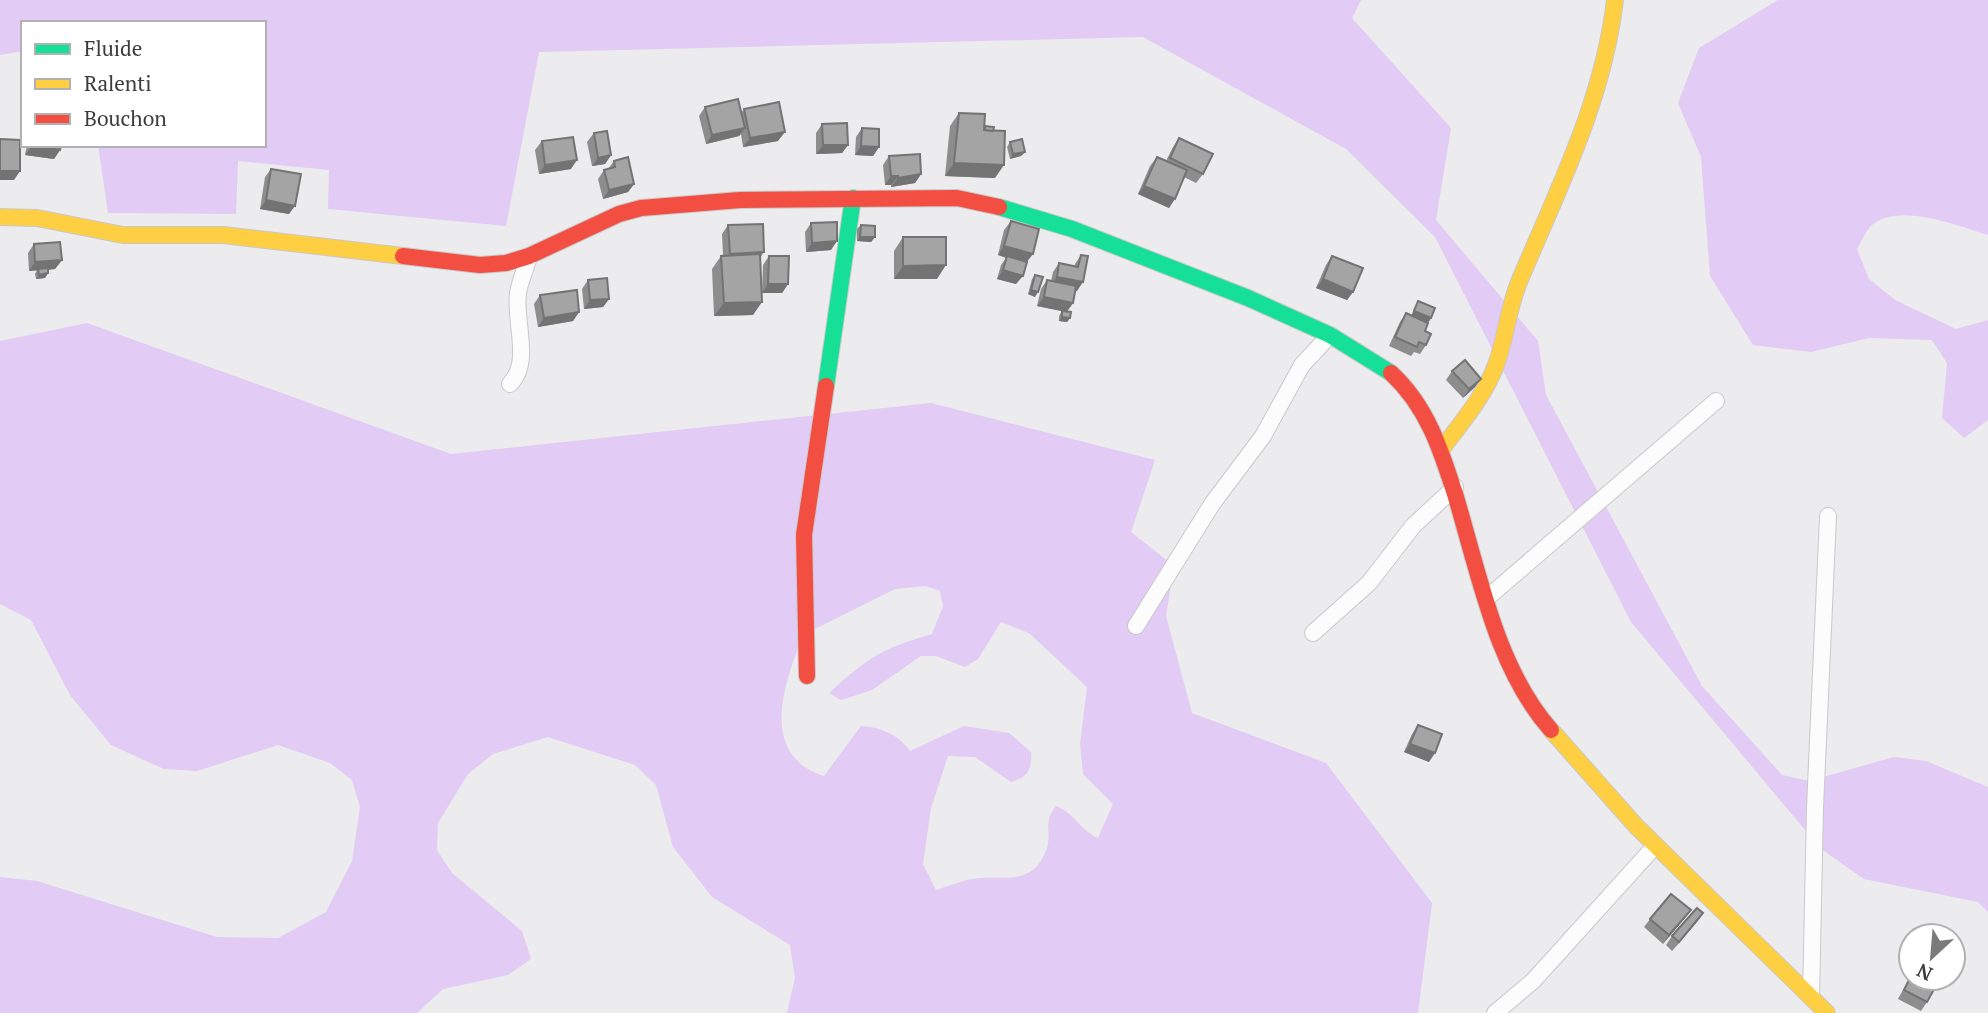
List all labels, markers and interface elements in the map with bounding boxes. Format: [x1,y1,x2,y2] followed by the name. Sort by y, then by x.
[21,21,266,147] legend
[84,34,142,62] text: Fluide
[84,69,151,97] text: Ralenti
[84,104,167,132] text: Bouchon
[1897,922,1967,992] north arrow
[1912,958,1936,987] text: N

